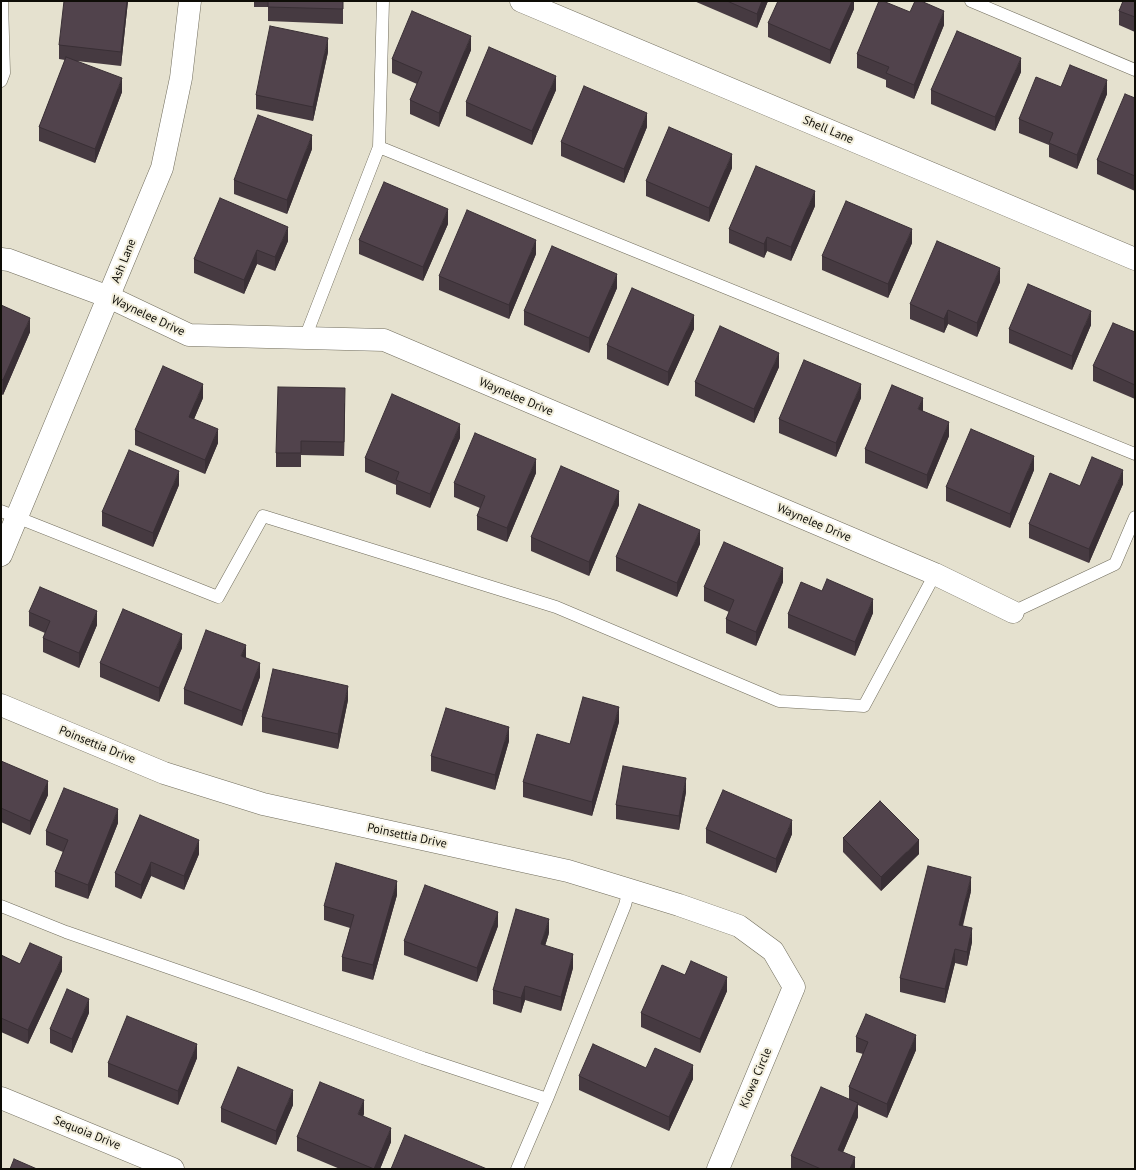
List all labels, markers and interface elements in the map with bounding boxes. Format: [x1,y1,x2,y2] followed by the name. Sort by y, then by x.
[800,113,856,147] street label: Shell Lane
[109,237,139,285] street label: Ash Lane
[109,293,187,339] street label: Waynelee Drive
[477,375,555,419] street label: Waynelee Drive
[775,501,853,545] street label: Waynelee Drive
[57,723,137,767] street label: Poinsettia Drive
[366,821,448,851] street label: Poinsettia Drive
[737,1046,775,1110] street label: Kiowa Circle
[51,1113,123,1153] street label: Sequoia Drive

